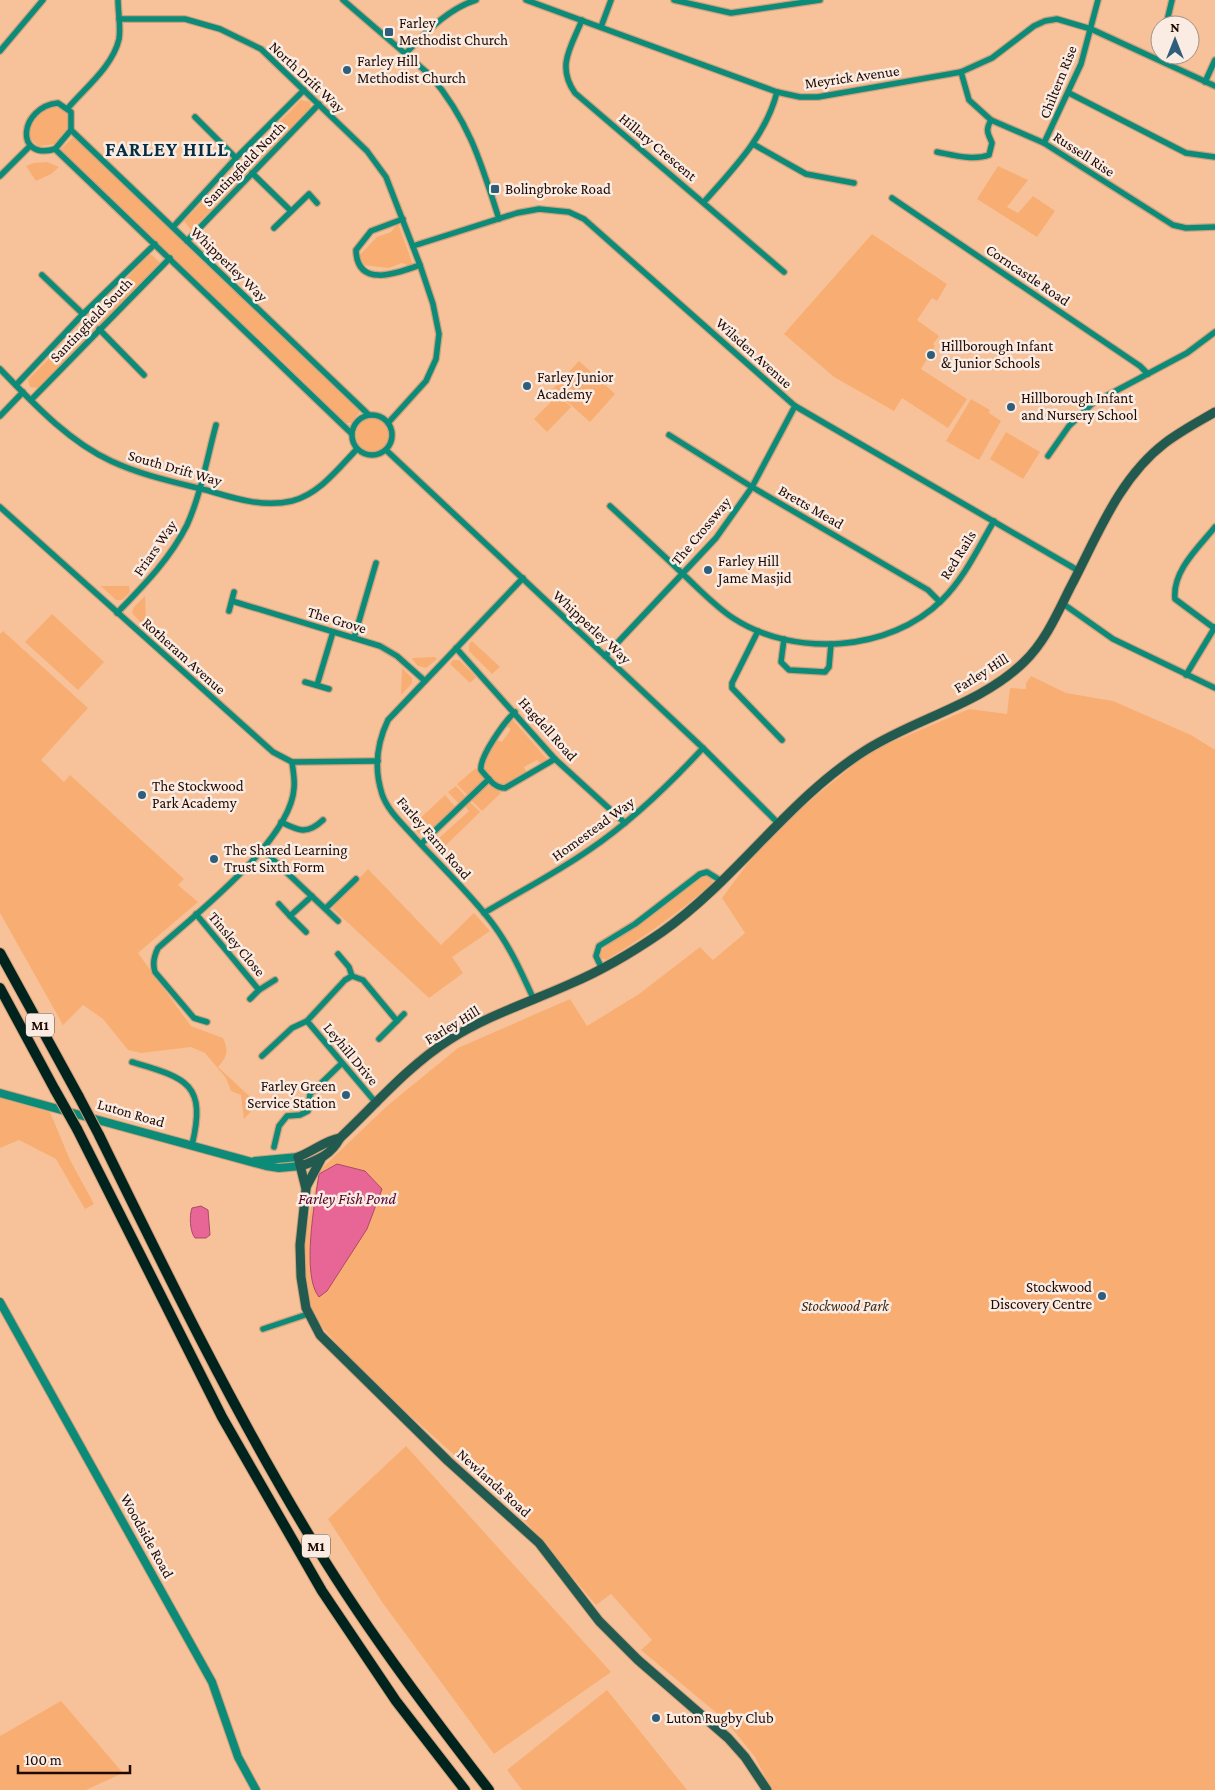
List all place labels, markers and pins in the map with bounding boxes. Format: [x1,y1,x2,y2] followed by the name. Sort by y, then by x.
[399,15,508,48] place label: Farley Methodist Church
[383,26,395,38] marker: Farley Methodist Church
[357,53,466,86] place label: Farley Hill Methodist Church
[341,64,353,76] marker: Farley Hill Methodist Church
[505,181,611,198] place label: Bolingbroke Road
[489,183,501,195] marker: Bolingbroke Road
[941,338,1054,372] place label: Hillborough Infant & Junior Schools
[925,349,937,361] marker: Hillborough Infant & Junior Schools
[537,369,614,403] place label: Farley Junior Academy
[521,380,533,392] marker: Farley Junior Academy
[1021,390,1137,424] place label: Hillborough Infant and Nursery School
[1005,401,1017,413] marker: Hillborough Infant and Nursery School
[716,553,792,587] place label: Farley Hill Jame Masjid
[702,564,714,576] marker: Farley Hill Jame Masjid
[152,778,244,812] place label: The Stockwood Park Academy
[136,789,148,801] marker: The Stockwood Park Academy
[224,842,348,875] place label: The Shared Learning Trust Sixth Form
[208,853,220,865] marker: The Shared Learning Trust Sixth Form
[247,1078,336,1111] place label: Farley Green Service Station
[340,1089,352,1101] marker: Farley Green Service Station
[990,1279,1092,1313] place label: Stockwood Discovery Centre
[1096,1290,1108,1302] marker: Stockwood Discovery Centre
[666,1710,774,1727] place label: Luton Rugby Club
[650,1712,662,1724] marker: Luton Rugby Club

